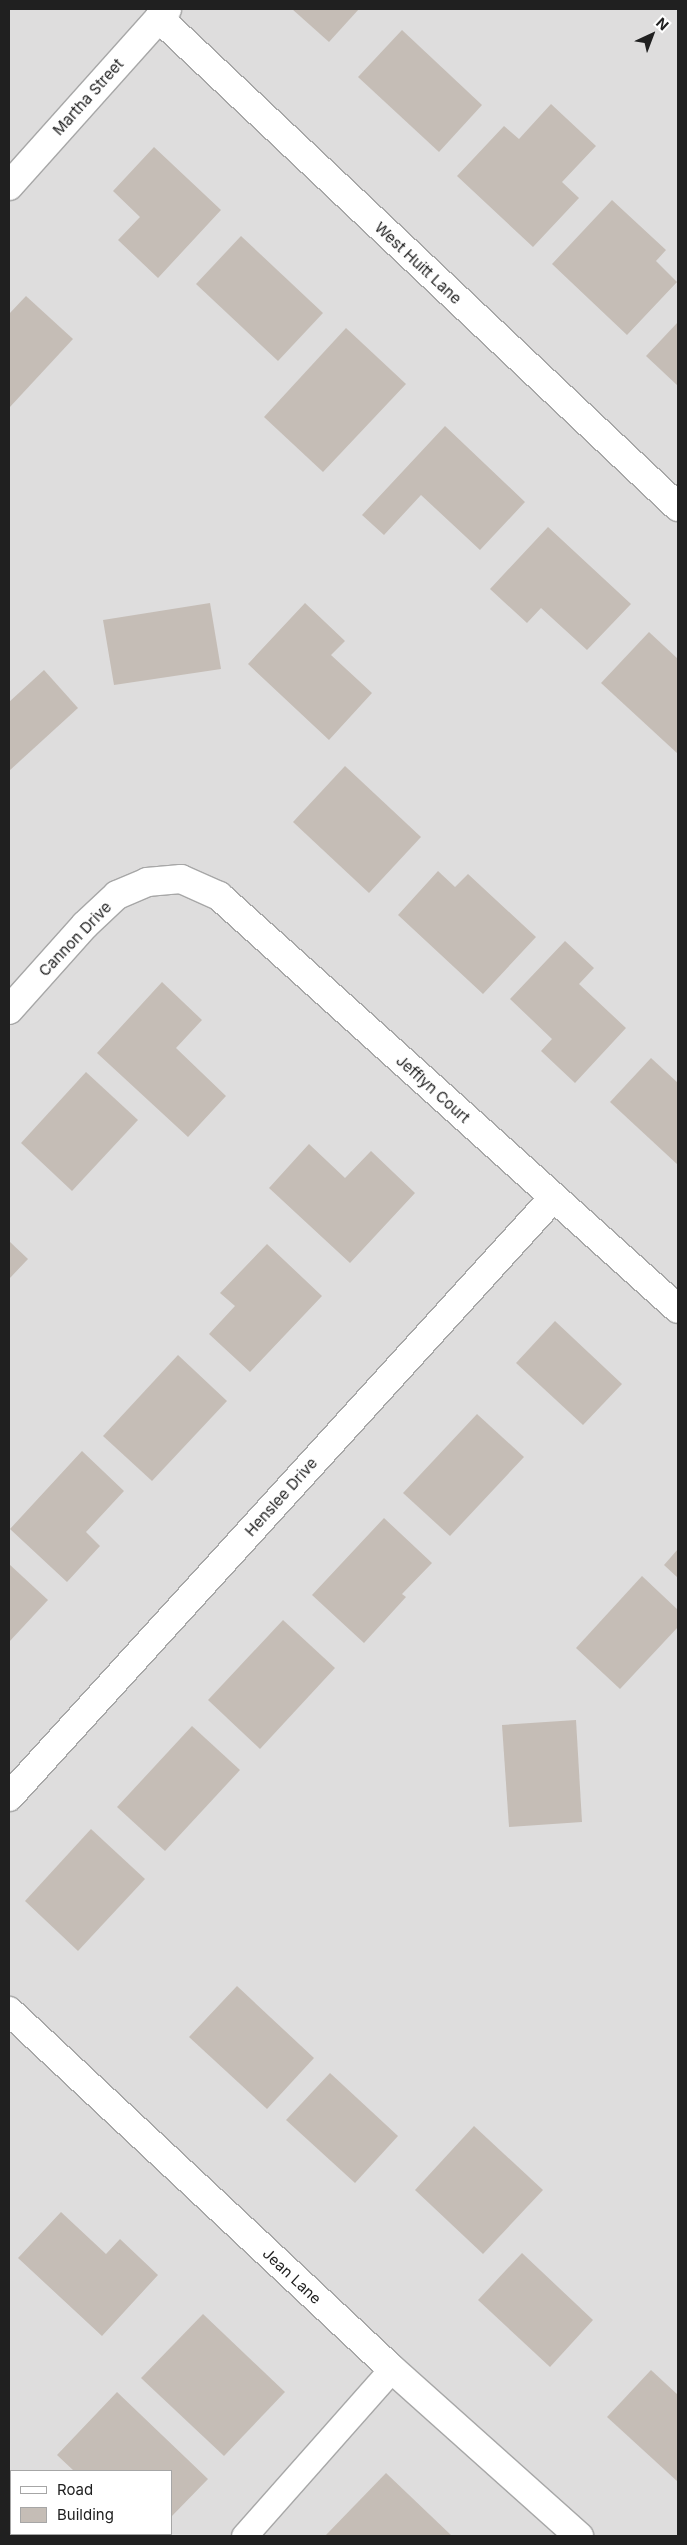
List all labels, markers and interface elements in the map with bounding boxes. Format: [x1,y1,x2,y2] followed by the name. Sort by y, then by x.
[627,10,677,60] north arrow
[653,14,672,34] text: N
[49,55,127,139] street label: Martha Street
[371,218,465,308] street label: West Huitt Lane
[35,898,115,980] street label: Cannon Drive
[393,1051,473,1127] street label: Jefflyn Court
[241,1454,321,1540] street label: Henslee Drive
[259,2244,325,2308] street label: Jean Lane
[10,2470,172,2535] legend
[57,2480,93,2499] text: Road
[57,2505,114,2524] text: Building

